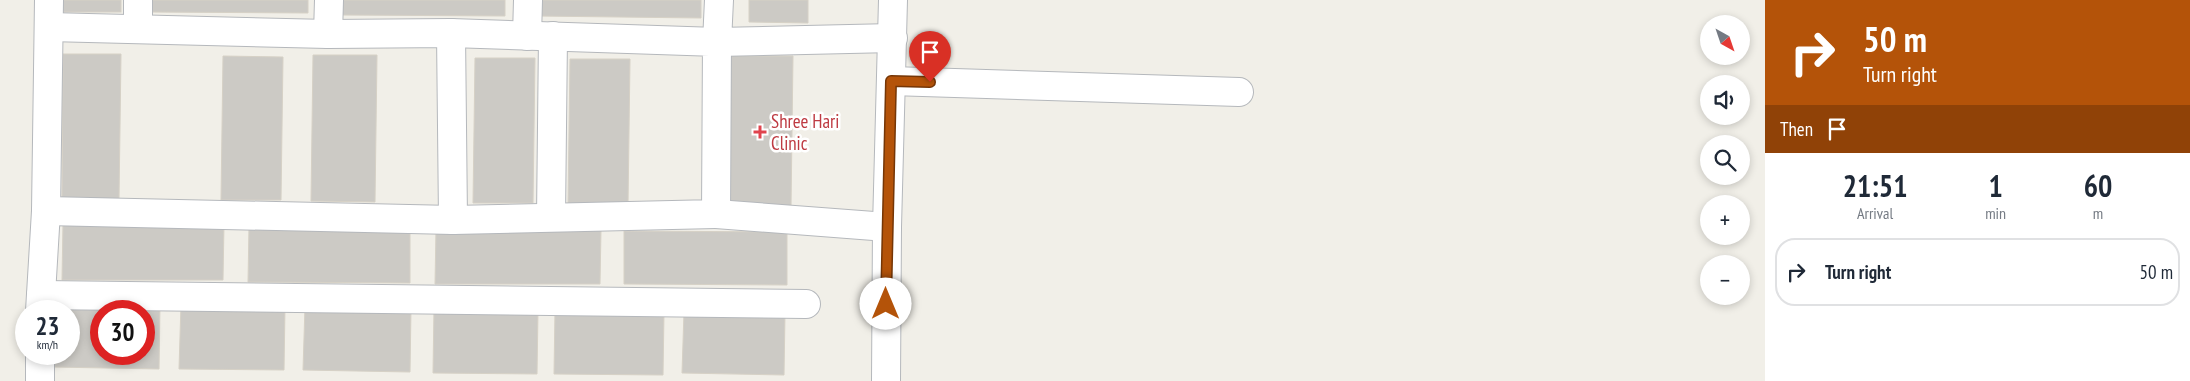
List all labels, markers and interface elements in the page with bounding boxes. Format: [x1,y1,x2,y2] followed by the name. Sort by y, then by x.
[1700,15,1750,65] north arrow
[1700,15,1750,305] map controls
[1863,16,1927,62] text: 50 m
[1780,20,1845,85] icon: right
[909,31,951,82] pin
[916,38,944,66] icon: arrive
[1863,60,1937,88] text: Turn right
[1700,75,1750,125] button: sound
[771,109,839,155] place label: Shree Hari Clinic
[1823,115,1851,143] icon: arrive
[1780,117,1813,141] text: Then
[753,125,767,139] marker: Shree Hari Clinic
[1700,135,1750,185] button: search
[1843,166,1908,205] text: 21:51
[1988,166,2003,205] text: 1
[2084,166,2112,205] text: 60
[1700,195,1750,245] button: +
[1857,203,1893,223] text: Arrival
[1985,203,2006,223] text: min
[2093,203,2103,223] text: m
[1700,255,1750,305] button: −
[1782,258,1810,286] icon: right
[1825,260,1891,284] text: Turn right
[2140,260,2173,284] text: 50 m
[859,277,911,329] position arrow
[90,300,155,365] speed limit sign: 30
[36,310,59,342] text: 23
[37,337,58,352] text: km/h

